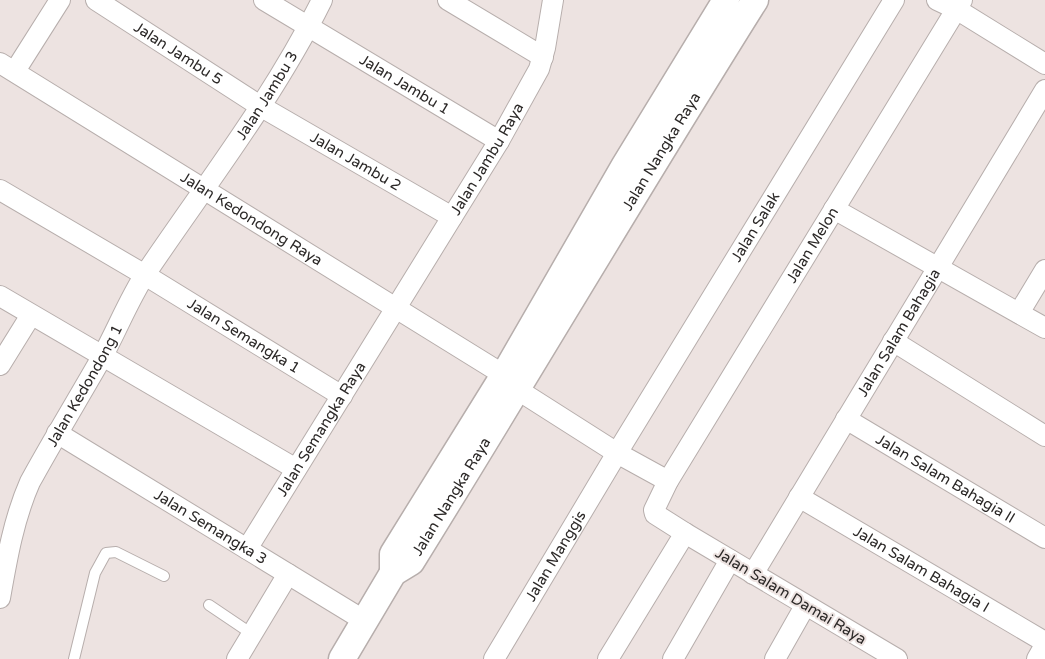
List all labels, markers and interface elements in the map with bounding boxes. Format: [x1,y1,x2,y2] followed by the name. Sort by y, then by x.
[131,18,226,88] street label: Jalan Jambu 5
[232,48,302,143] street label: Jalan Jambu 3
[356,50,453,118] street label: Jalan Jambu 1
[618,89,704,214] street label: Jalan Nangka Raya
[446,100,527,218] street label: Jalan Jambu Raya
[307,128,404,195] street label: Jalan Jambu 2
[177,168,326,269] street label: Jalan Kedondong Raya
[727,189,783,265] street label: Jalan Salak
[782,204,842,286] street label: Jalan Melon
[853,265,944,400] street label: Jalan Salam Bahagia
[184,294,303,377] street label: Jalan Semangka 1
[43,322,126,450] street label: Jalan Kedondong 1
[273,358,369,500] street label: Jalan Semangka Raya
[873,430,1018,527] street label: Jalan Salam Bahagia II
[408,434,494,559] street label: Jalan Nangka Raya
[151,485,270,568] street label: Jalan Semangka 3
[521,507,590,605] street label: Jalan Manggis
[850,522,992,616] street label: Jalan Salam Bahagia I
[712,544,870,648] street label: Jalan Salam Damai Raya

